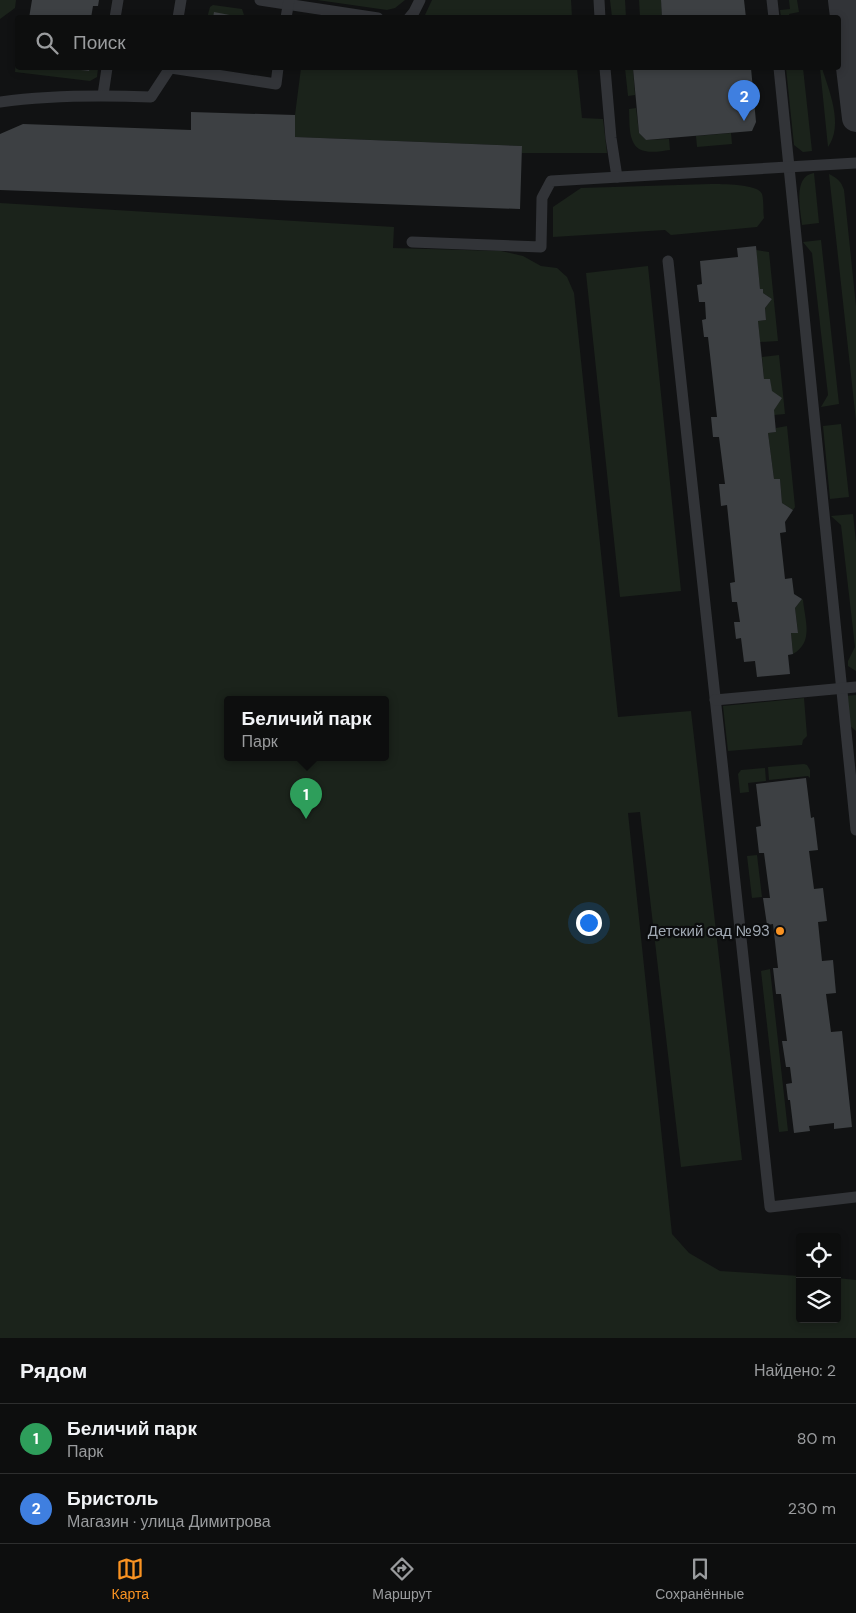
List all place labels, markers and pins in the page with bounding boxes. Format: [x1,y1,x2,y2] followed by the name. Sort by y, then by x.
[728,80,760,121] pin: 2
[290,778,322,819] pin: 1
[648,921,770,941] place label: Детский сад №93
[774,925,786,937] marker: Детский сад №93

